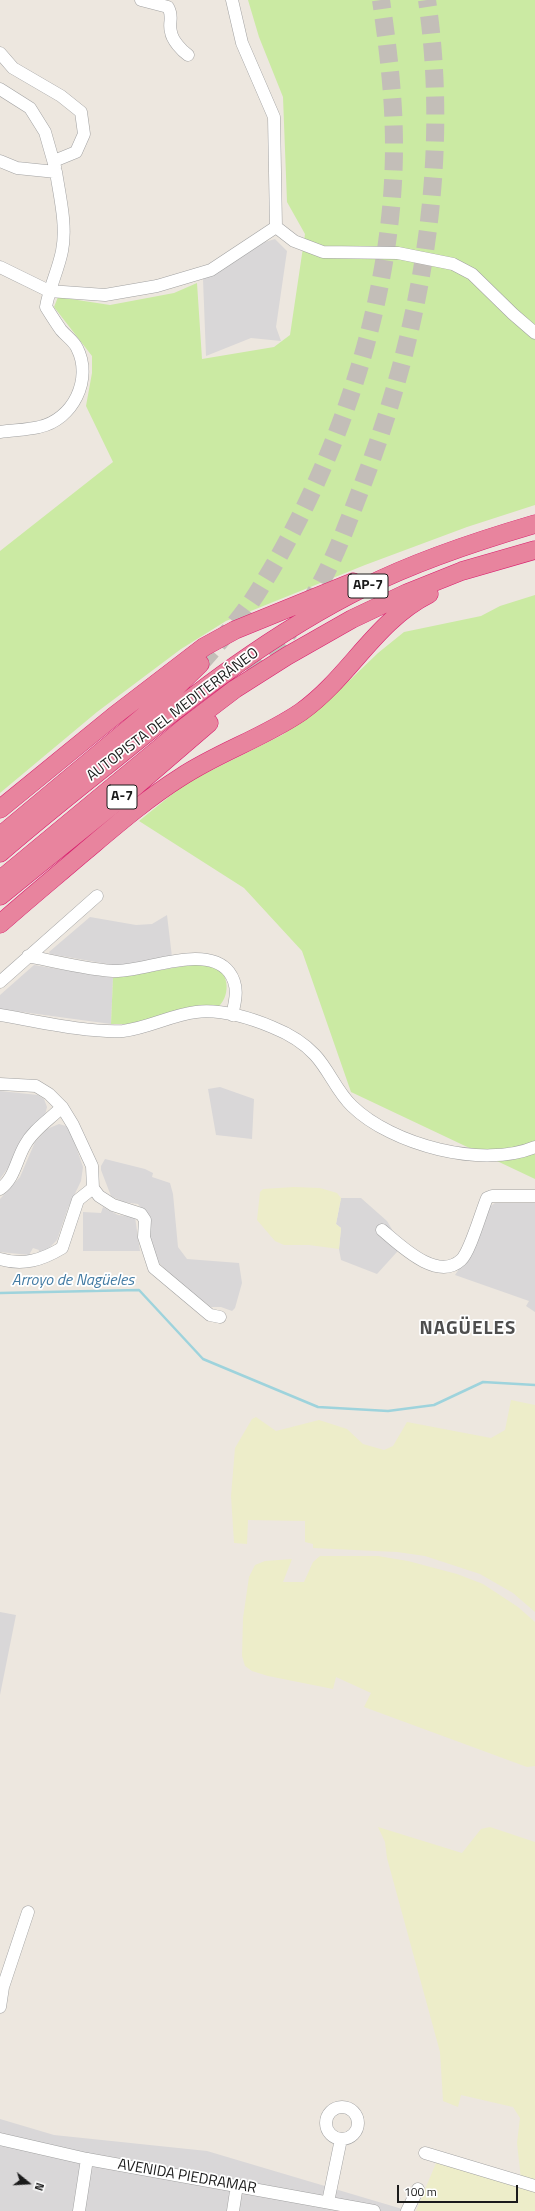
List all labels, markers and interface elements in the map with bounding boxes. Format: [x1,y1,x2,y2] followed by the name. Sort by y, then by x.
[348,574,388,598] road number: AP-7
[84,644,262,786] street label: AUTOPISTA DEL MEDITERRÁNEO
[107,785,137,809] road number: A-7
[12,1271,134,1291] water label: Arroyo de Nagüeles
[420,1318,516,1340] district label: NAGÜELES
[116,2156,258,2198] street label: AVENIDA PIEDRAMAR
[8,2163,48,2203] north arrow
[399,2177,520,2203] scale bar
[31,2181,48,2193] text: N
[404,2182,437,2201] text: 100 m

